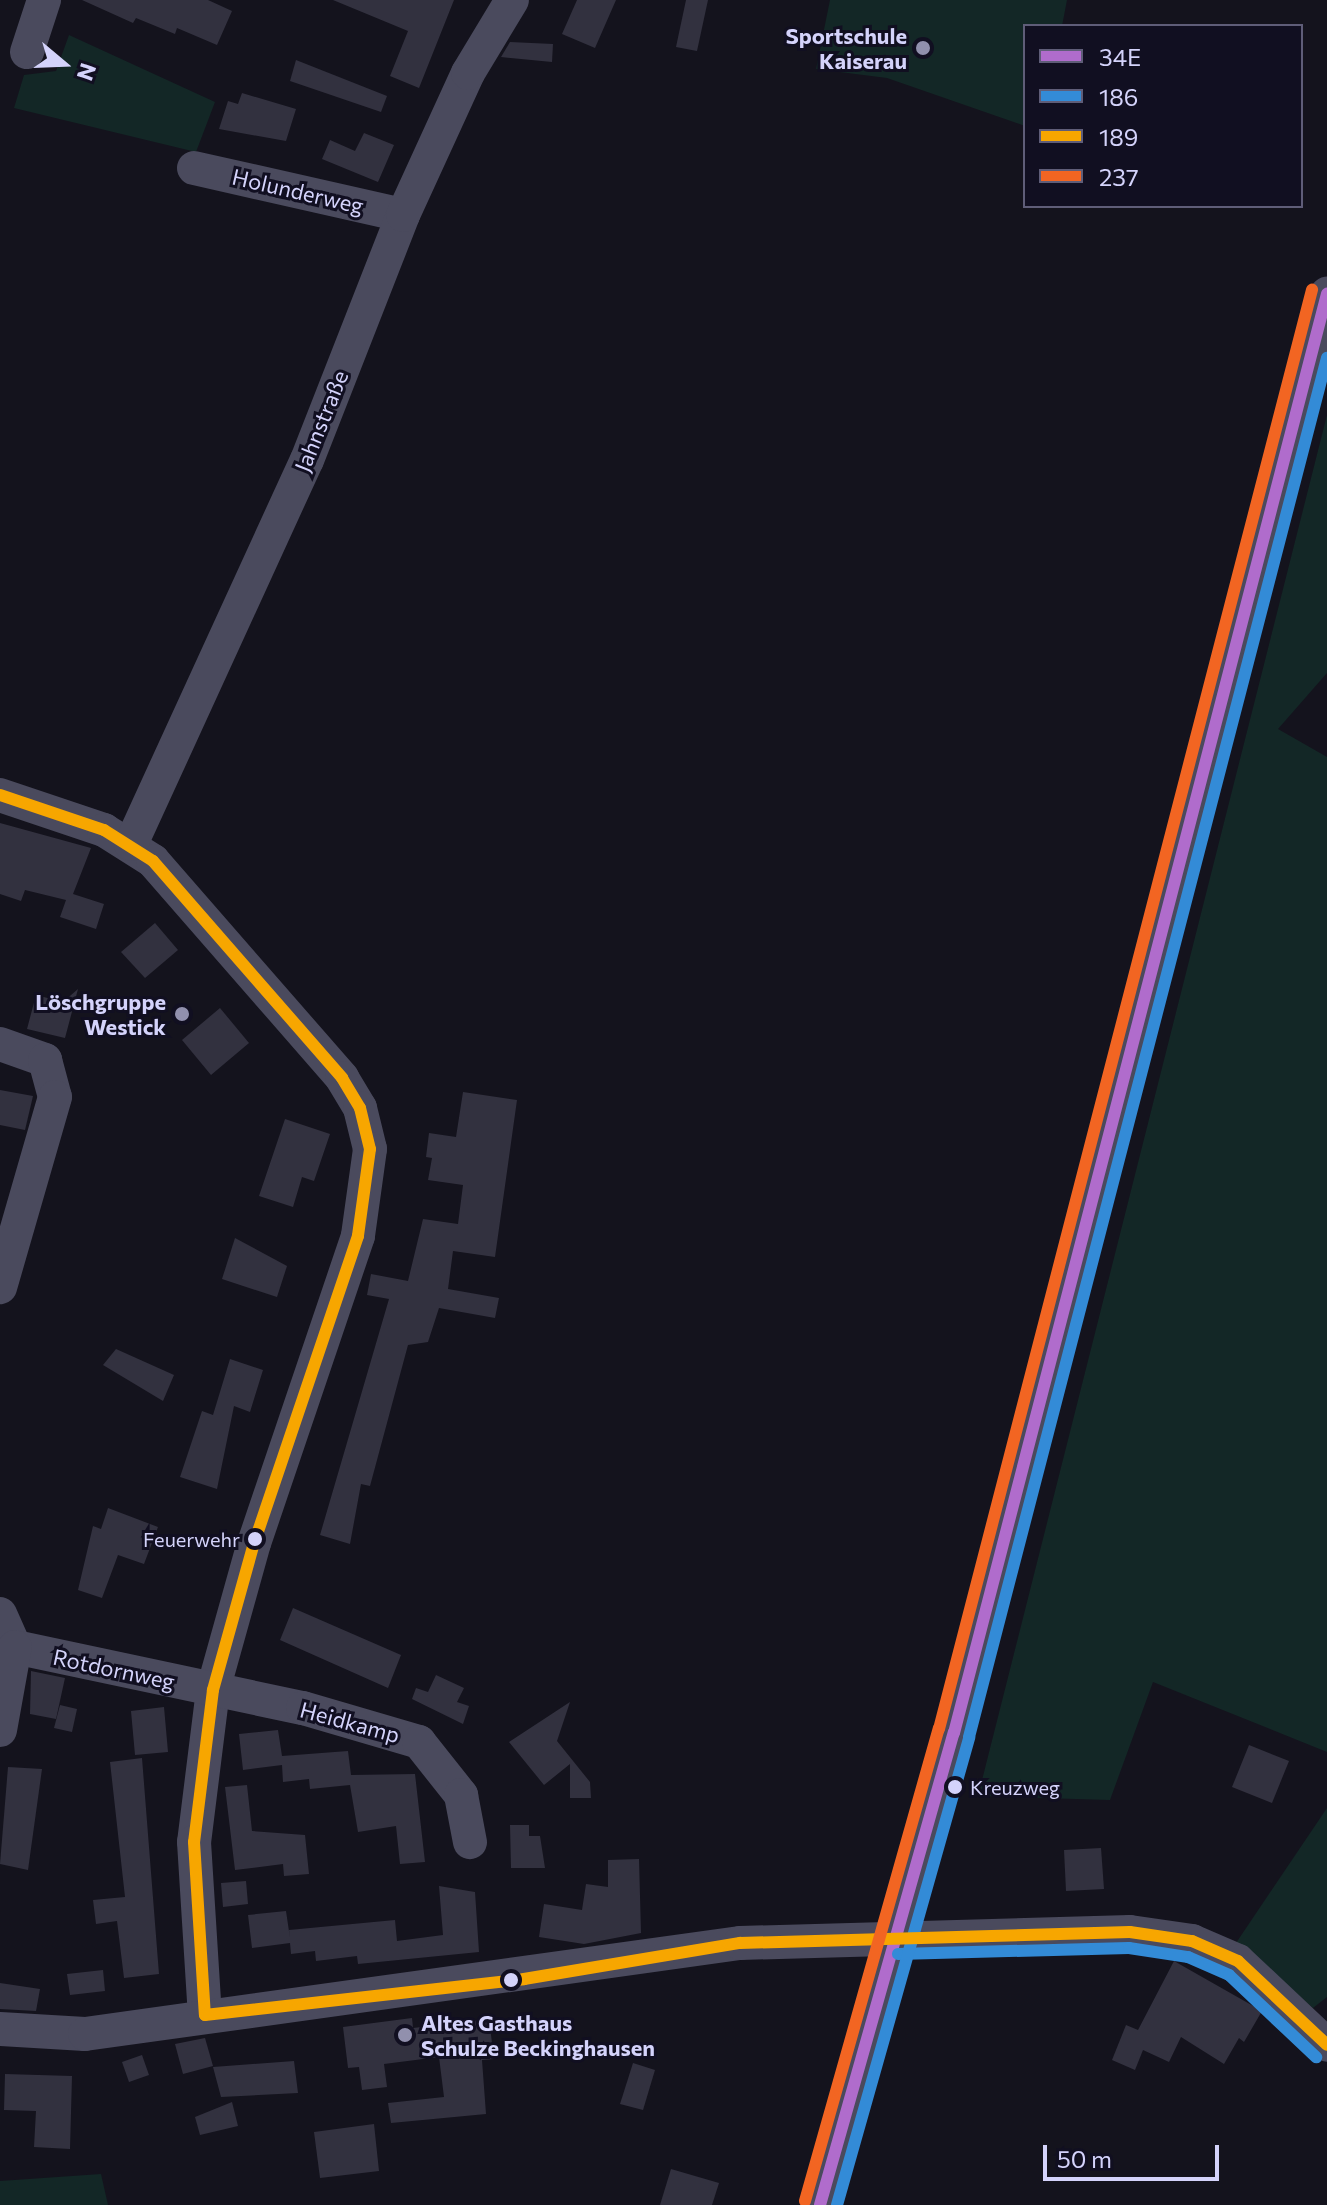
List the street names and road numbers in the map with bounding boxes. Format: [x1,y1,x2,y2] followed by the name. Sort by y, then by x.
[230,163,366,219] street label: Holunderweg
[289,366,353,476] street label: Jahnstraße
[51,1643,177,1695] street label: Rotdornweg
[297,1696,403,1748] street label: Heidkamp

